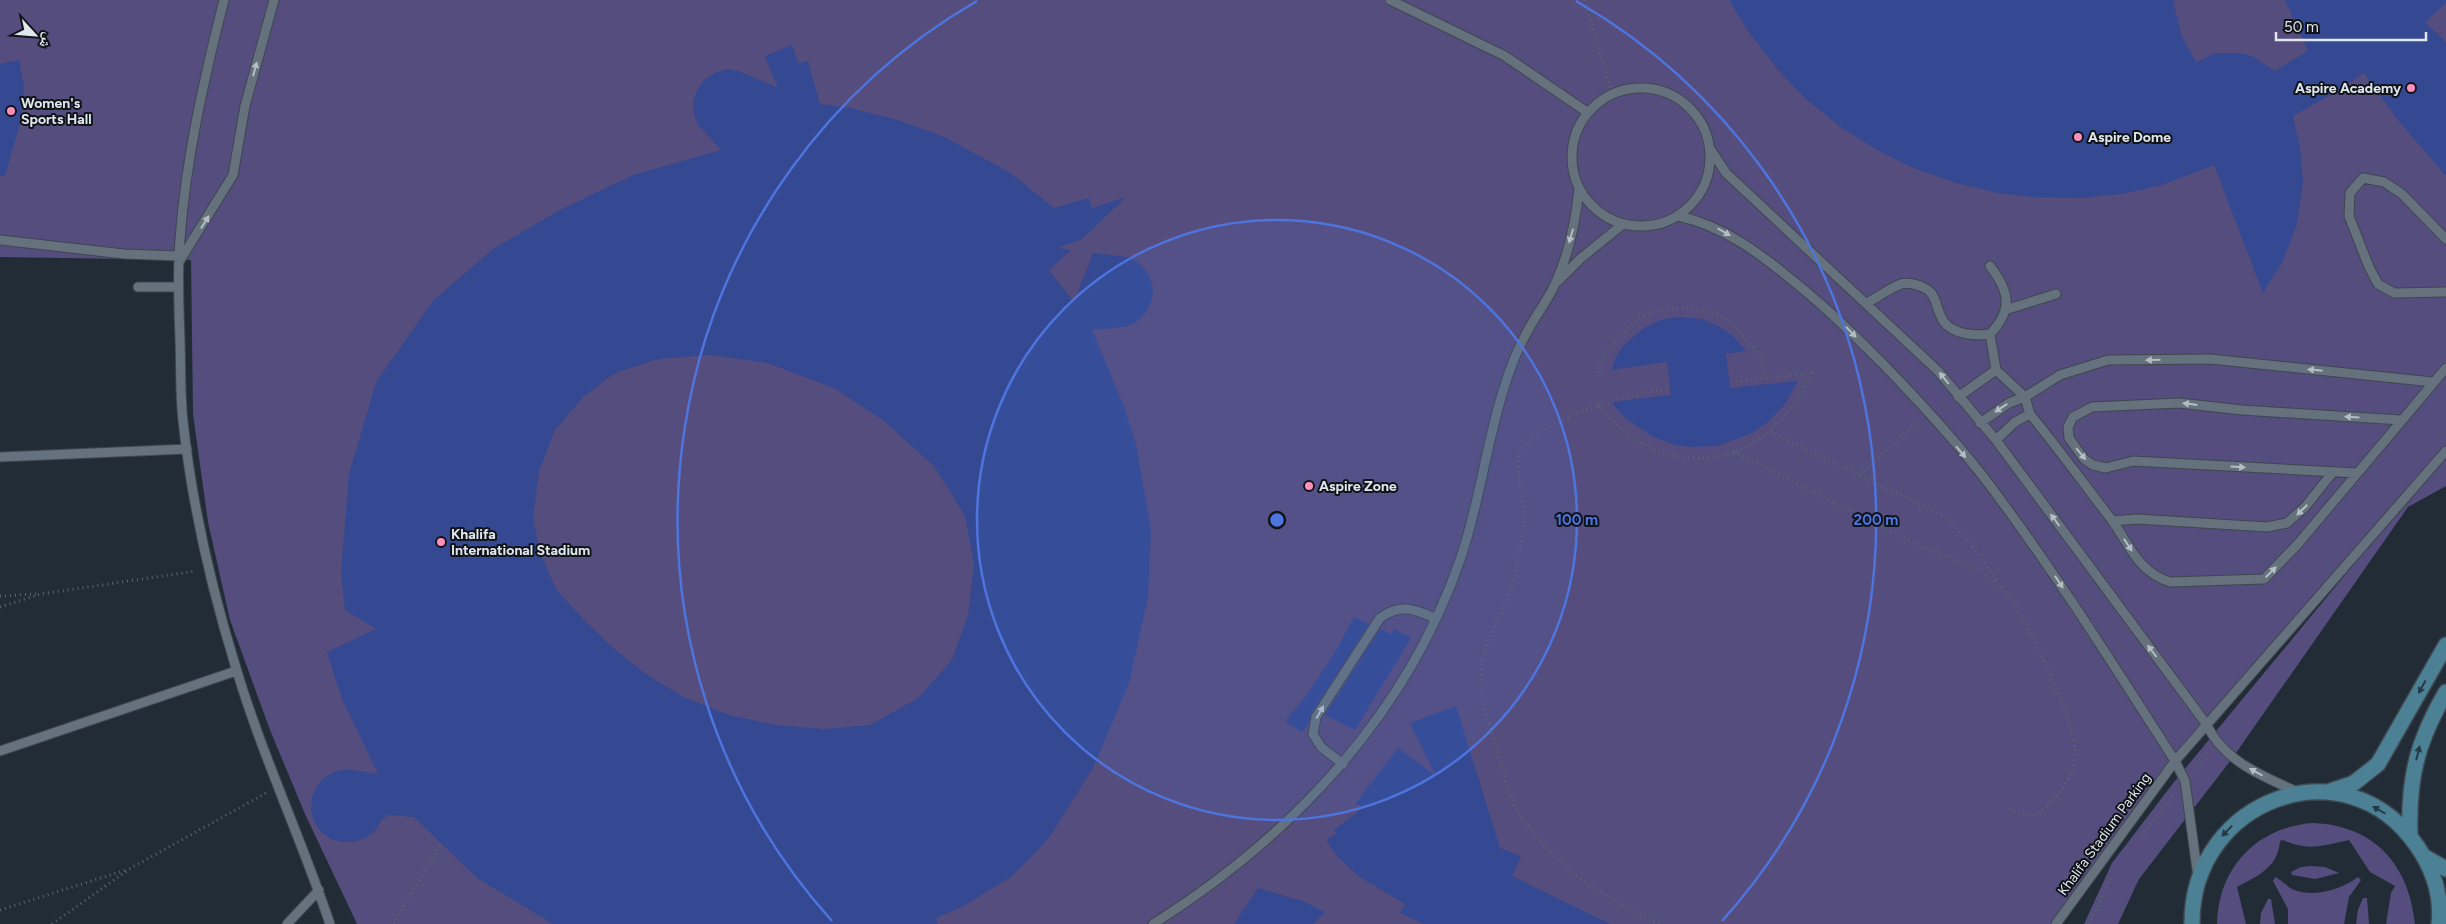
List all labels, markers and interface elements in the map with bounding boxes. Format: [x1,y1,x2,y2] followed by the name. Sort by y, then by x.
[10,10,60,60] north arrow
[2276,10,2426,42] scale bar
[2284,18,2319,36] text: 50 m
[35,30,57,51] text: ش
[251,61,259,76] one-way arrow
[2295,80,2402,97] place label: Aspire Academy
[2405,82,2417,94] marker: Aspire Academy
[21,95,92,128] place label: Women's Sports Hall
[5,105,17,117] marker: Women's Sports Hall
[2088,129,2171,146] place label: Aspire Dome
[2072,131,2084,143] marker: Aspire Dome
[201,215,210,228] one-way arrow
[1717,228,1731,236] one-way arrow
[1567,229,1575,244] one-way arrow
[1845,326,1857,338] one-way arrow
[2144,356,2160,364] one-way arrow
[2306,366,2322,374] one-way arrow
[1938,372,1949,385] one-way arrow
[2182,400,2198,408] one-way arrow
[1995,403,2008,412] one-way arrow
[2344,413,2360,421] one-way arrow
[1956,445,1967,458] one-way arrow
[2076,448,2087,461] one-way arrow
[2230,464,2246,472] one-way arrow
[1319,478,1397,495] place label: Aspire Zone
[1303,480,1315,492] marker: Aspire Zone
[2296,504,2308,516] one-way arrow
[1268,511,1286,529] centre of rings
[1556,511,1598,529] text: 100 m
[1854,511,1898,529] text: 200 m
[2050,513,2060,527] one-way arrow
[451,526,590,559] place label: Khalifa International Stadium
[435,536,447,548] marker: Khalifa International Stadium
[2123,538,2132,551] one-way arrow
[2265,566,2277,578] one-way arrow
[2054,575,2064,588] one-way arrow
[2147,644,2157,657] one-way arrow
[2418,681,2427,694] one-way arrow
[1315,706,1324,719] one-way arrow
[2414,745,2422,760] one-way arrow
[2249,767,2263,776] one-way arrow
[2054,770,2155,899] street label: Khalifa Stadium Parking
[2373,805,2386,814] one-way arrow
[2221,825,2233,837] one-way arrow

